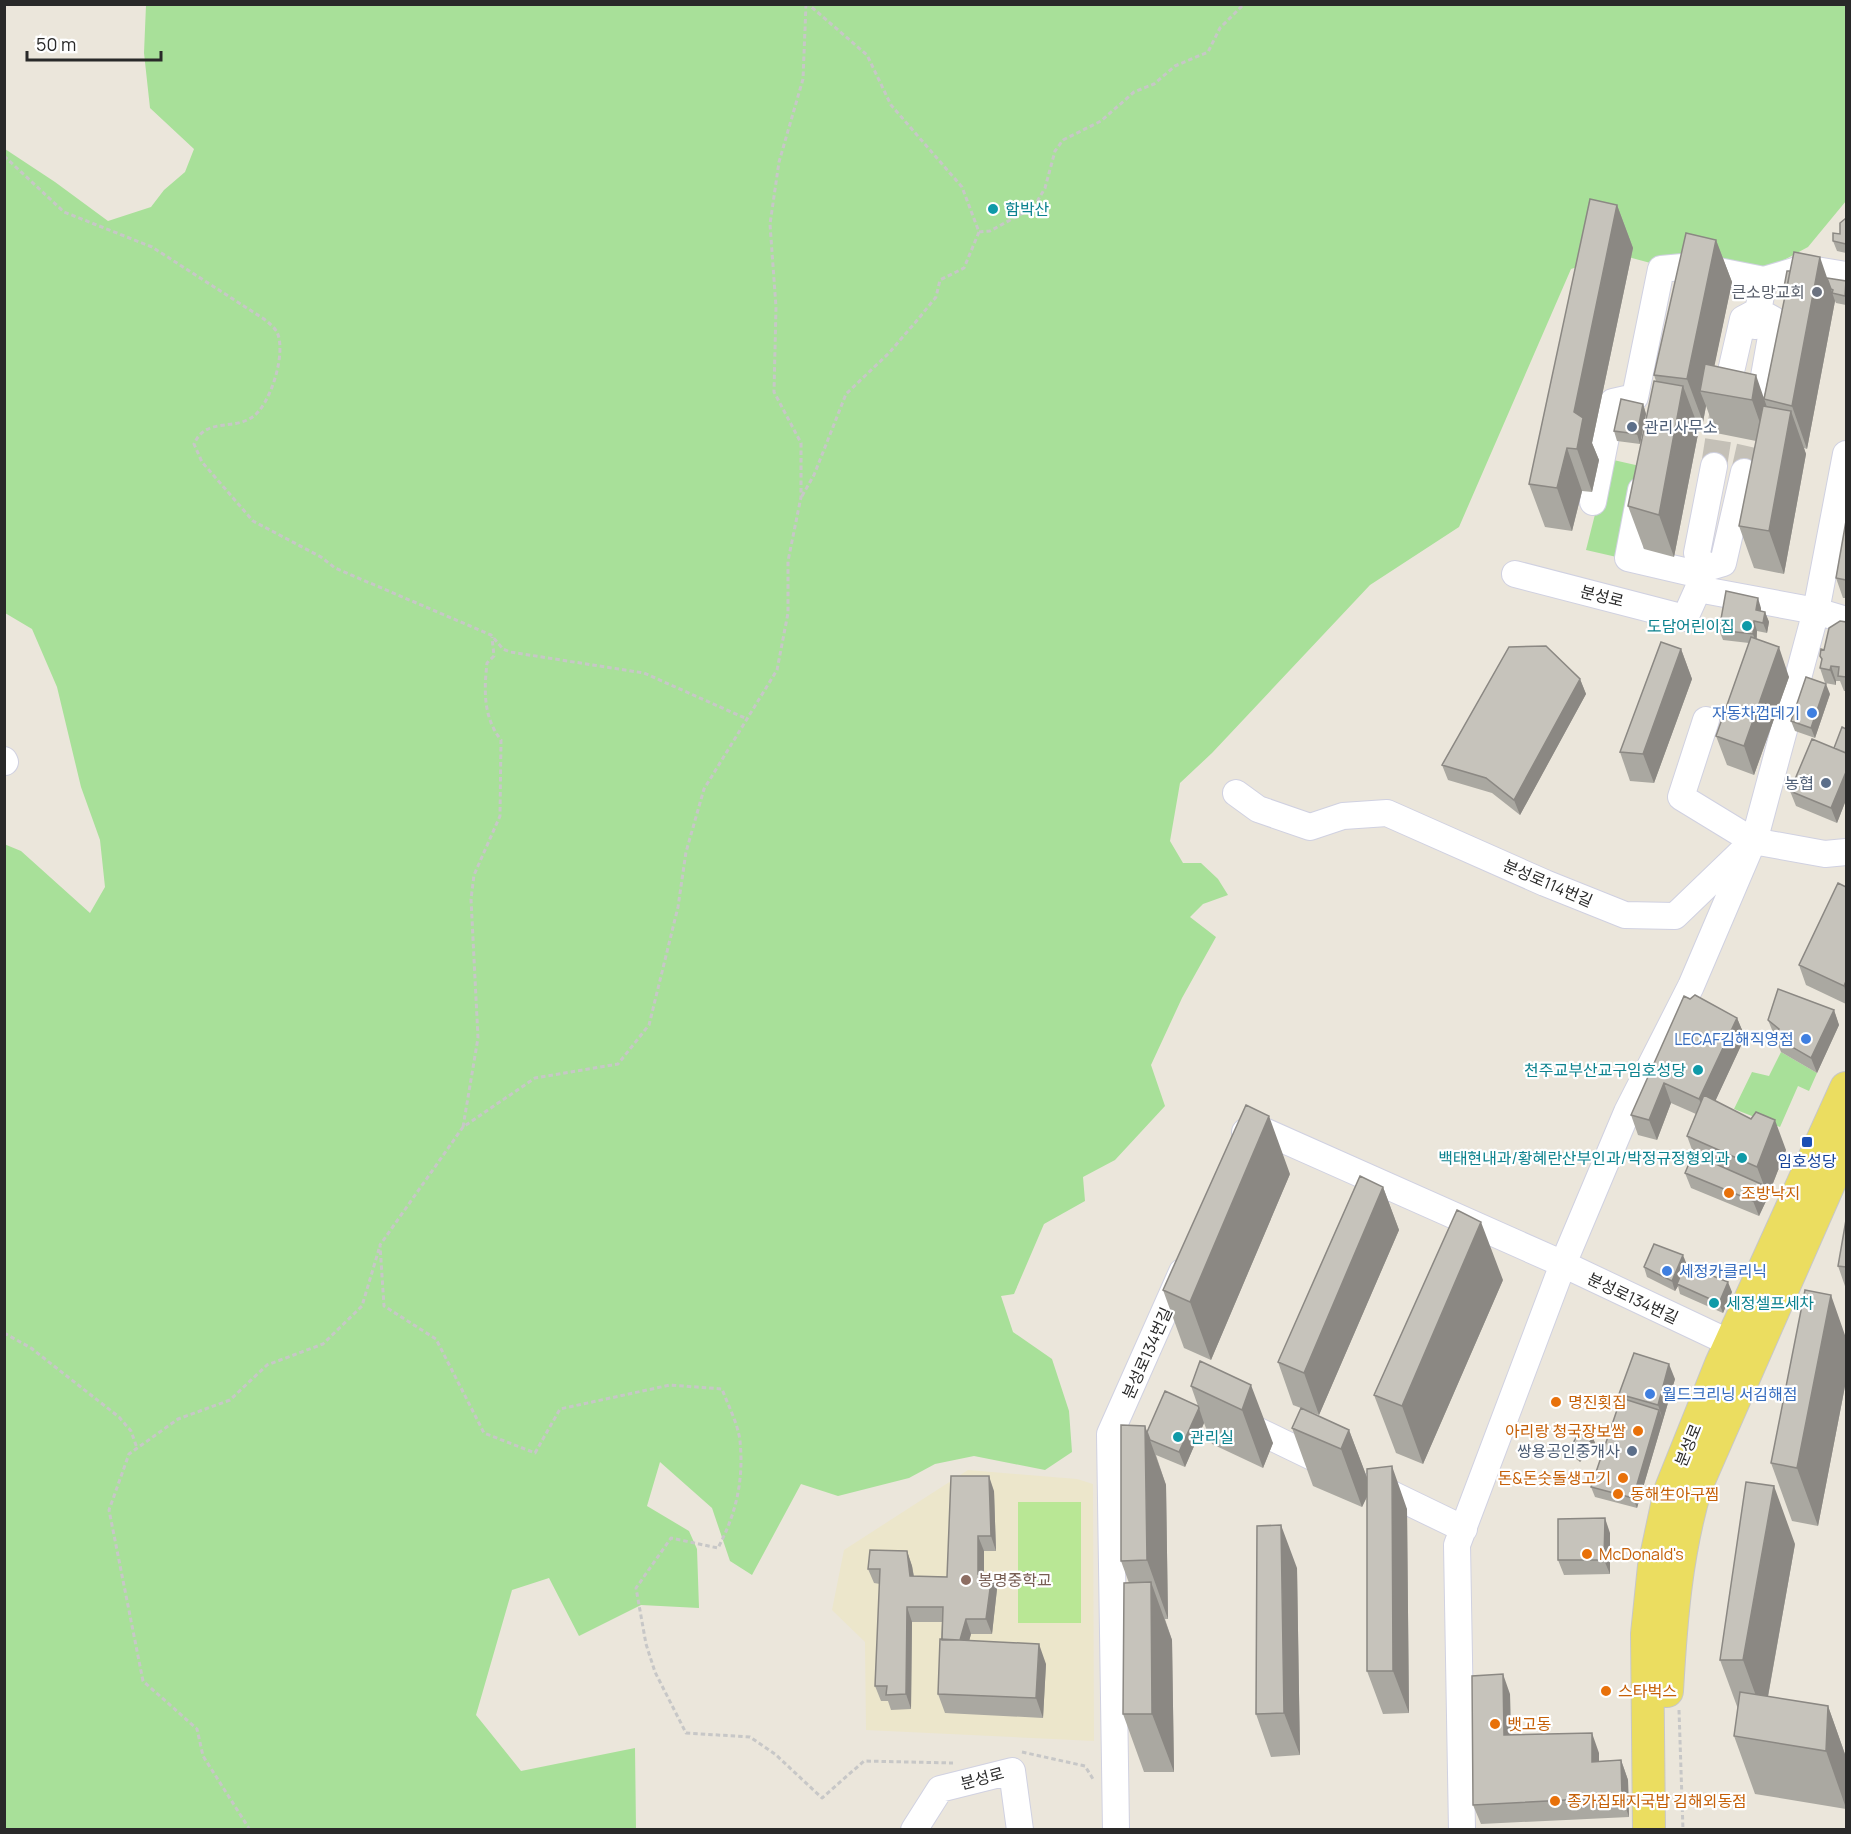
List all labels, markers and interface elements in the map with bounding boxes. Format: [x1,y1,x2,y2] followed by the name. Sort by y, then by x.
[27,24,160,62] scale bar
[36,32,76,56] text: 50 m
[1005,198,1049,220] place label: 함박산
[986,202,1000,216] marker: 함박산
[1731,281,1805,303] place label: 큰소망교회
[1810,285,1824,299] marker: 큰소망교회
[1644,416,1718,438] place label: 관리사무소
[1625,420,1639,434] marker: 관리사무소
[1578,580,1626,612] street label: 분성로
[1647,615,1735,637] place label: 도담어린이집
[1740,619,1754,633] marker: 도담어린이집
[1712,702,1800,724] place label: 자동차껍데기
[1805,706,1819,720] marker: 자동차껍데기
[1785,772,1814,794] place label: 농협
[1819,776,1833,790] marker: 농협
[1500,854,1596,912] street label: 분성로114번길
[1674,1028,1794,1050] place label: LECAF김해직영점
[1799,1032,1813,1046] marker: LECAF김해직영점
[1524,1059,1686,1081] place label: 천주교부산교구임호성당
[1691,1063,1705,1077] marker: 천주교부산교구임호성당
[1800,1135,1814,1149] marker: 임호성당
[1438,1147,1730,1169] place label: 백태현내과/황혜란산부인과/박정규정형외과
[1778,1150,1837,1172] place label: 임호성당
[1735,1151,1749,1165] marker: 백태현내과/황혜란산부인과/박정규정형외과
[1741,1182,1800,1204] place label: 조방낙지
[1722,1186,1736,1200] marker: 조방낙지
[1679,1260,1767,1282] place label: 세정카클리닉
[1660,1264,1674,1278] marker: 세정카클리닉
[1584,1267,1682,1329] street label: 분성로134번길
[1726,1292,1815,1314] place label: 세정셀프세차
[1707,1296,1721,1310] marker: 세정셀프세차
[1117,1304,1177,1402] street label: 분성로134번길
[1662,1383,1798,1405] place label: 월드크리닝 서김해점
[1643,1387,1657,1401] marker: 월드크리닝 서김해점
[1568,1391,1627,1413] place label: 명진횟집
[1549,1395,1563,1409] marker: 명진횟집
[1505,1420,1626,1442] place label: 아리랑 청국장보쌈
[1670,1420,1707,1470] street label: 분성로
[1631,1424,1645,1438] marker: 아리랑 청국장보쌈
[1190,1426,1234,1448] place label: 관리실
[1171,1430,1185,1444] marker: 관리실
[1517,1440,1620,1462] place label: 쌍용공인중개사
[1625,1444,1639,1458] marker: 쌍용공인중개사
[1498,1467,1611,1489] place label: 돈&돈숫돌생고기
[1616,1471,1630,1485] marker: 돈&돈숫돌생고기
[1630,1483,1720,1505] place label: 동해生아구찜
[1611,1487,1625,1501] marker: 동해生아구찜
[1599,1543,1684,1565] place label: McDonald's
[1580,1547,1594,1561] marker: McDonald's
[978,1569,1052,1591] place label: 봉명중학교
[959,1573,973,1587] marker: 봉명중학교
[1618,1680,1677,1702] place label: 스타벅스
[1599,1684,1613,1698] marker: 스타벅스
[1507,1713,1551,1735] place label: 뱃고동
[1488,1717,1502,1731] marker: 뱃고동
[958,1762,1006,1794] street label: 분성로
[1567,1790,1747,1812] place label: 종가집돼지국밥 김해외동점
[1548,1794,1562,1808] marker: 종가집돼지국밥 김해외동점

